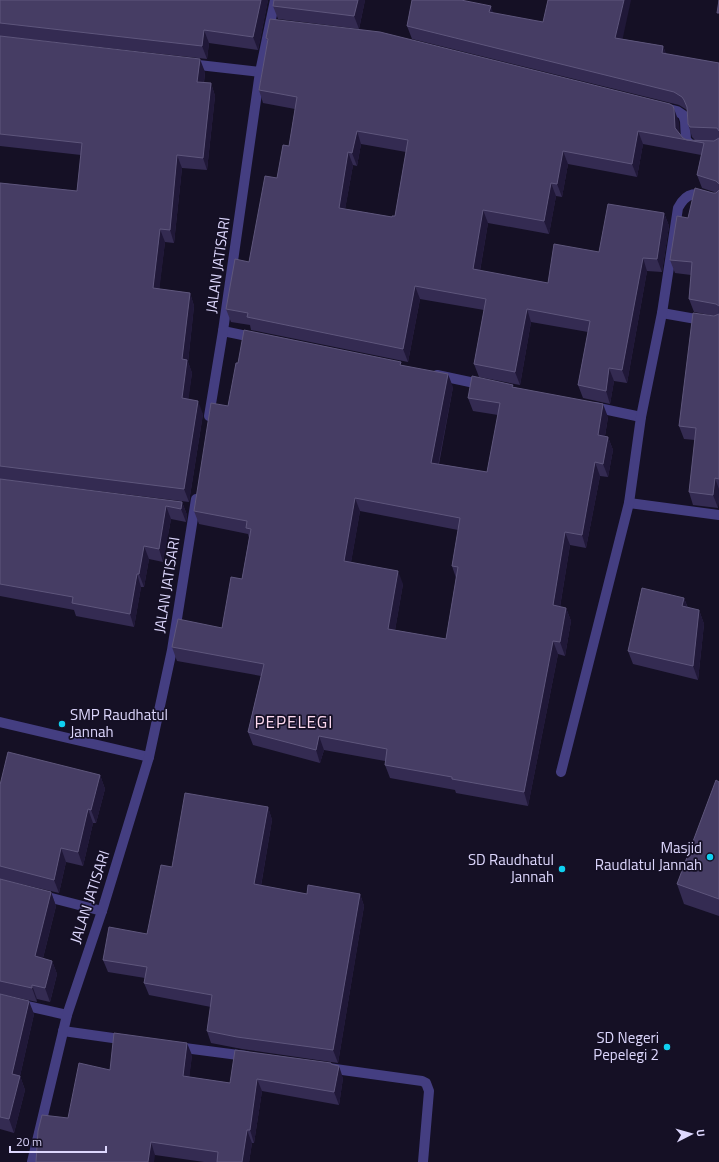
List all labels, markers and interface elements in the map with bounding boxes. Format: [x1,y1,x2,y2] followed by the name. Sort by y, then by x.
[199,215,236,314] street label: JALAN JATISARI
[148,535,185,635] street label: JALAN JATISARI
[70,703,168,743] place label: SMP Raudhatul Jannah
[254,709,334,735] district label: PEPELEGI
[57,719,67,729] marker: SMP Raudhatul Jannah
[595,836,702,876] place label: Masjid Raudlatul Jannah
[64,847,115,946] street label: JALAN JATISARI
[468,848,554,888] place label: SD Raudhatul Jannah
[705,852,715,862] marker: Masjid Raudlatul Jannah
[557,864,567,874] marker: SD Raudhatul Jannah
[593,1026,659,1066] place label: SD Negeri Pepelegi 2
[662,1042,672,1052] marker: SD Negeri Pepelegi 2
[671,1114,711,1154] north arrow
[10,1128,106,1154] scale bar
[693,1129,709,1137] text: U
[16,1132,42,1151] text: 20 m

